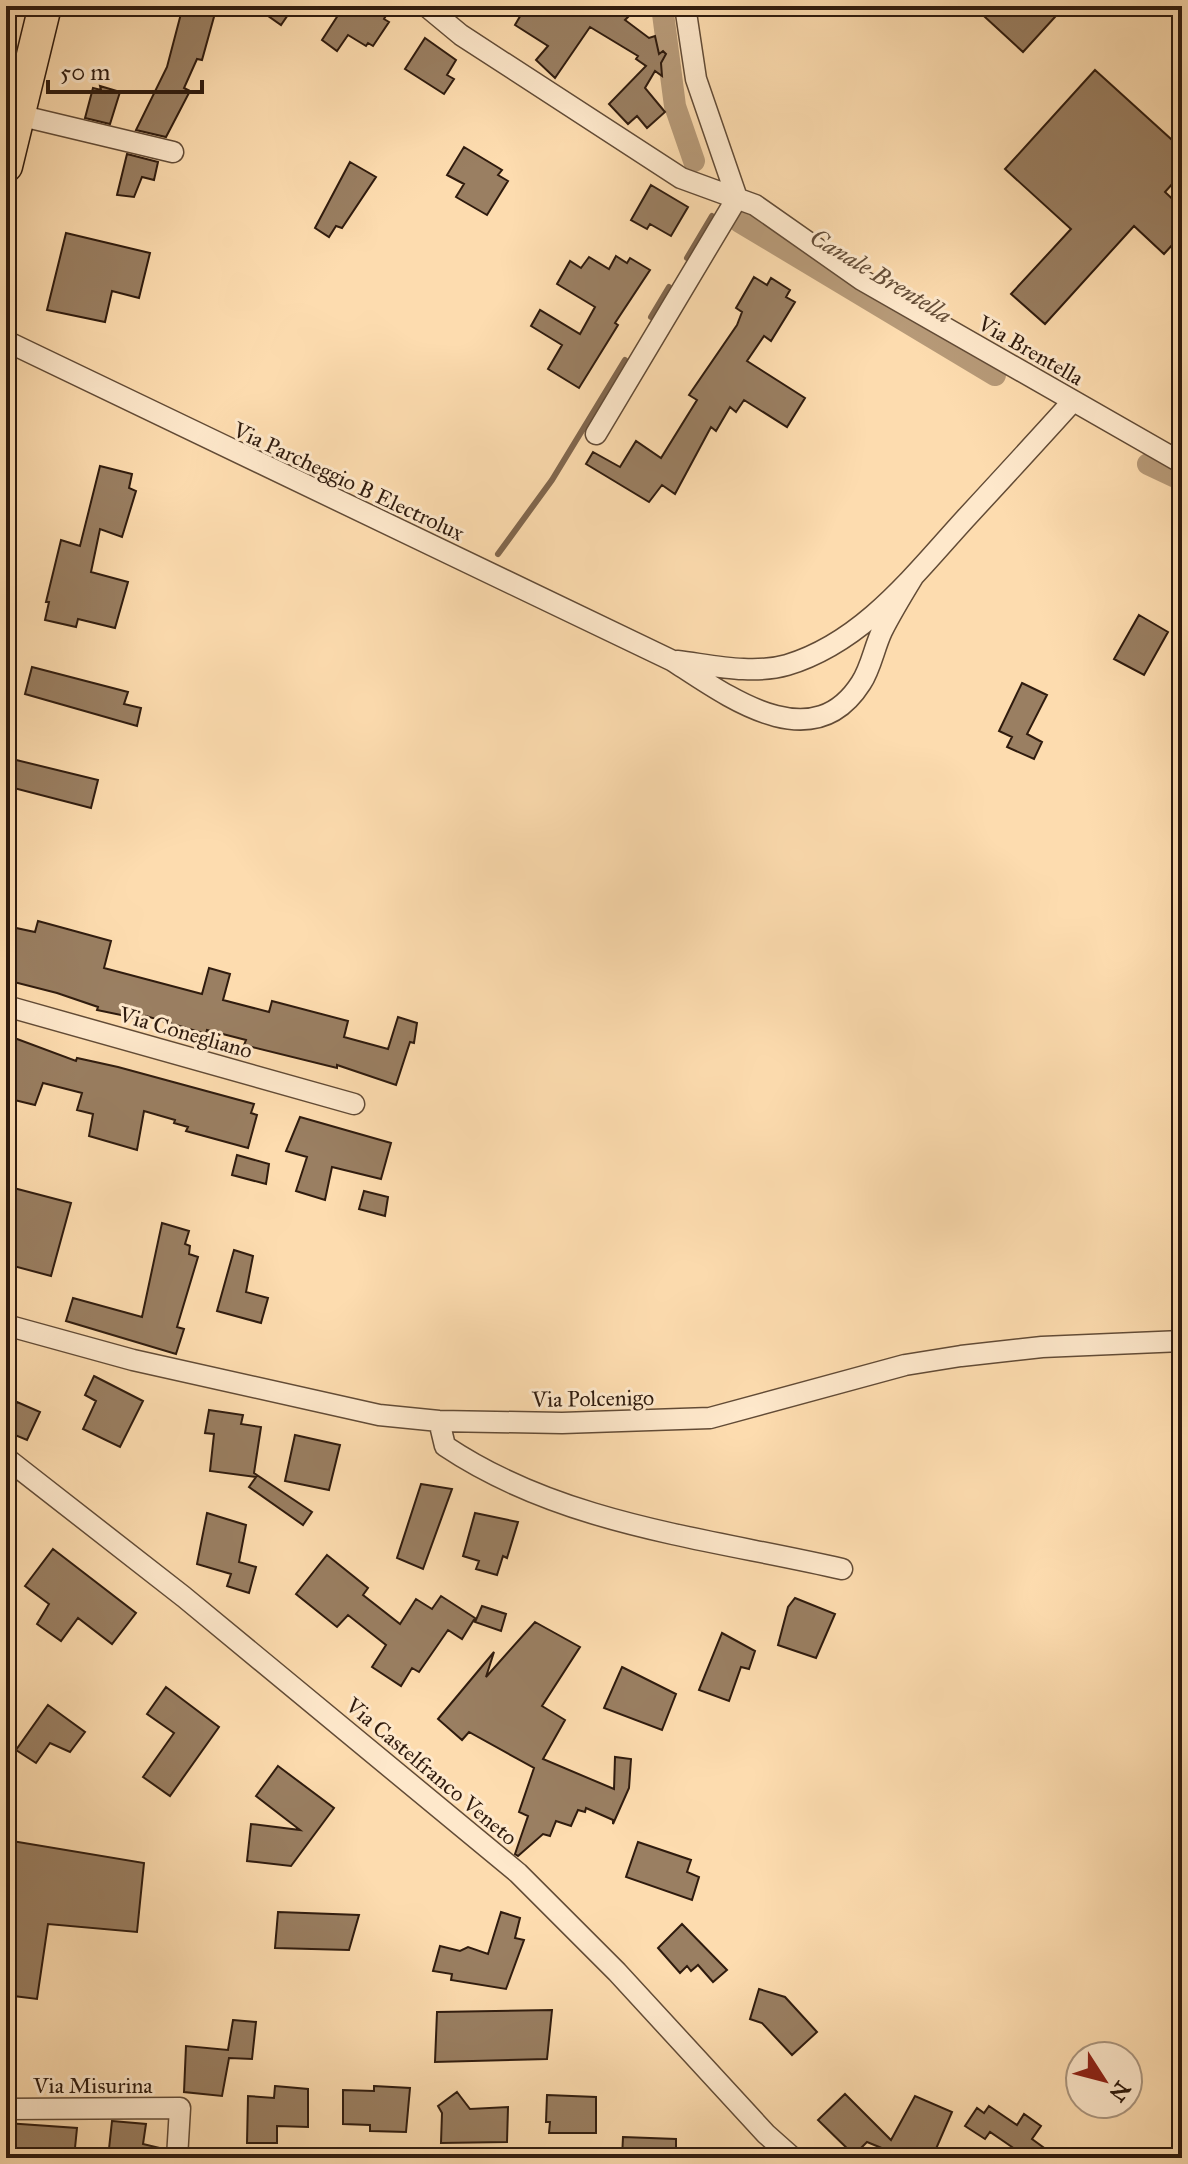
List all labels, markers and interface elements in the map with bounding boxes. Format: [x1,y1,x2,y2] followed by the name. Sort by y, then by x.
[48,44,202,94] scale bar
[60,57,110,87] text: 50 m
[805,222,957,330] water label: Canale Brentella
[972,309,1089,392] street label: Via Brentella
[228,416,469,547] street label: Via Parcheggio B Electrolux
[115,1000,256,1064] street label: Via Conegliano
[531,1384,654,1413] street label: Via Polcenigo
[340,1691,523,1851] street label: Via Castelfranco Veneto
[1064,2040,1144,2120] north arrow
[32,2072,153,2099] street label: Via Misurina
[1103,2076,1136,2107] text: N

